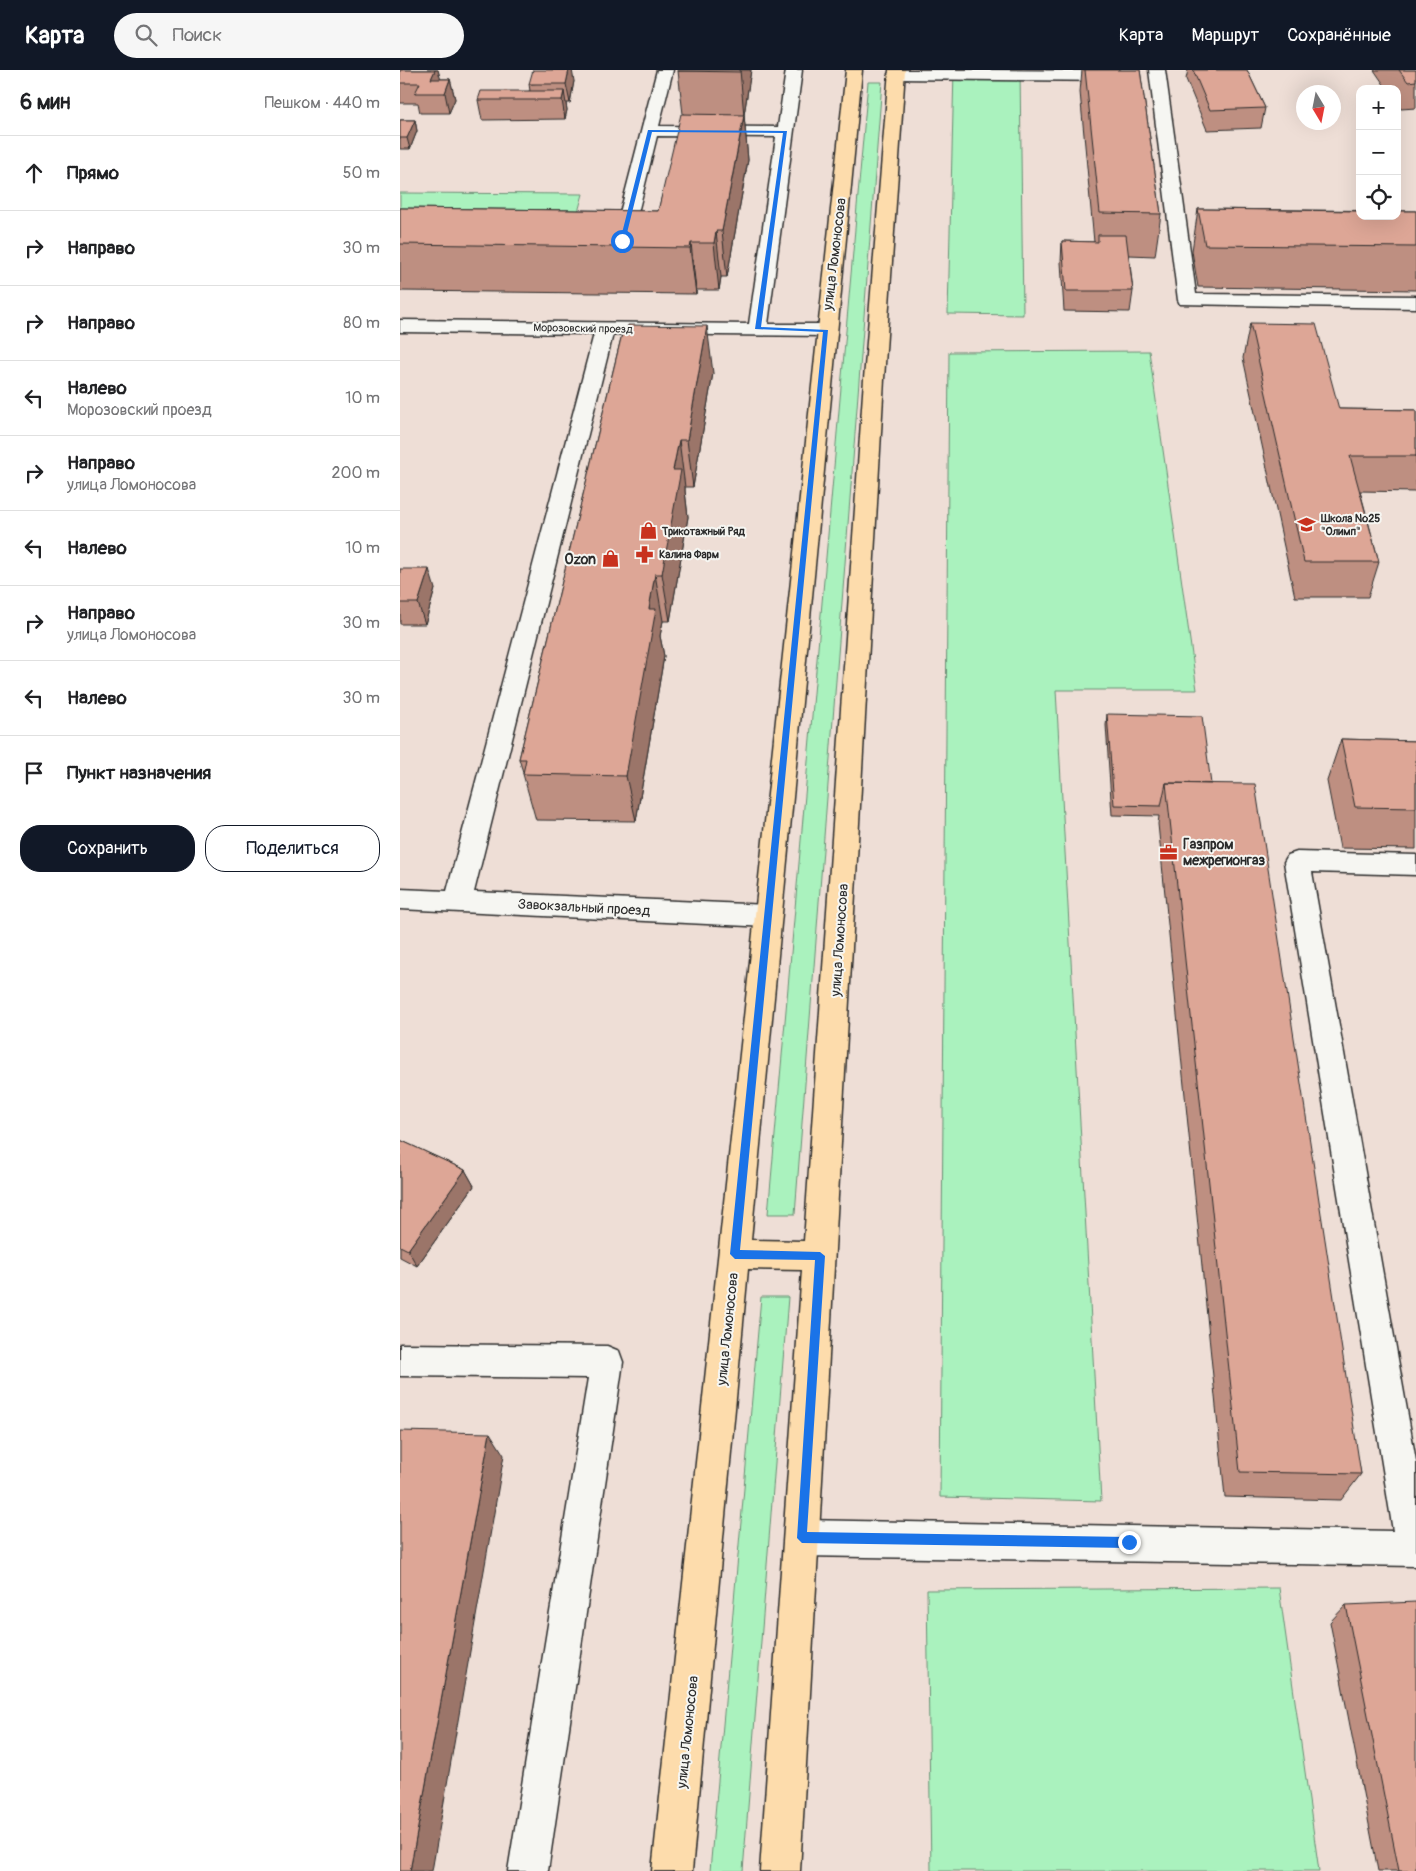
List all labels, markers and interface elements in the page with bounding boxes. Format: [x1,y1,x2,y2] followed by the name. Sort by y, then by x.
[114,13,464,58] search box
[25,21,84,50] text: Карта
[132,21,160,49] icon: search
[172,23,222,47] text: Поиск
[1119,24,1163,47] text: Карта
[1191,24,1259,47] text: Маршрут
[1287,24,1391,47] text: Сохранённые
[1296,85,1341,130] north arrow
[1356,85,1401,220] map controls
[1356,85,1401,130] button: +
[20,89,70,116] text: 6 мин
[265,93,380,113] text: Пешком · 440 m
[1356,130,1401,175] button: −
[20,159,48,187] icon: ahead
[67,161,119,185] text: Прямо
[343,163,380,183] text: 50 m
[1356,175,1401,220] button: locate
[819,197,850,312] street label: улица Ломоносова
[611,230,634,253] route start
[20,234,48,262] icon: right
[67,236,135,260] text: Направо
[342,238,380,258] text: 30 m
[20,309,48,337] icon: right
[67,311,135,335] text: Направо
[343,313,380,333] text: 80 m
[533,321,633,336] street label: Морозовский проезд
[67,376,127,400] text: Налево
[20,384,48,412] icon: left
[345,388,380,408] text: 10 m
[67,400,212,420] text: Морозовский проезд
[67,451,135,475] text: Направо
[20,459,48,487] icon: right
[332,463,380,483] text: 200 m
[67,475,196,495] text: улица Ломоносова
[1320,512,1380,538] place label: Школа №25 "Олимп"
[1297,514,1317,534] school or university icon: Школа №25 "Олимп"
[638,521,658,541] shop icon: Трикотажный Ряд
[661,525,745,538] place label: Трикотажный Ряд
[20,534,48,562] icon: left
[67,536,127,560] text: Налево
[345,538,380,558] text: 10 m
[635,544,655,564] pharmacy icon: Калина Фарм
[659,548,719,561] place label: Калина Фарм
[600,549,620,569] shop icon: Ozon
[565,551,596,568] place label: Ozon
[67,601,135,625] text: Направо
[20,609,48,637] icon: right
[342,613,380,633] text: 30 m
[67,625,196,645] text: улица Ломоносова
[20,684,48,712] icon: left
[67,686,127,710] text: Налево
[342,688,380,708] text: 30 m
[20,759,48,787] icon: arrive
[67,761,211,785] text: Пункт назначения
[20,825,195,872] button: Сохранить
[205,825,380,872] button: Поделиться
[1183,836,1265,869] place label: Газпром межрегионгаз
[1159,842,1179,862] office icon: Газпром межрегионгаз
[827,883,852,998] street label: улица Ломоносова
[517,896,651,919] street label: Завокзальный проезд
[713,1272,742,1387] street label: улица Ломоносова
[1118,1531,1141,1554] route end
[673,1675,702,1790] street label: улица Ломоносова

